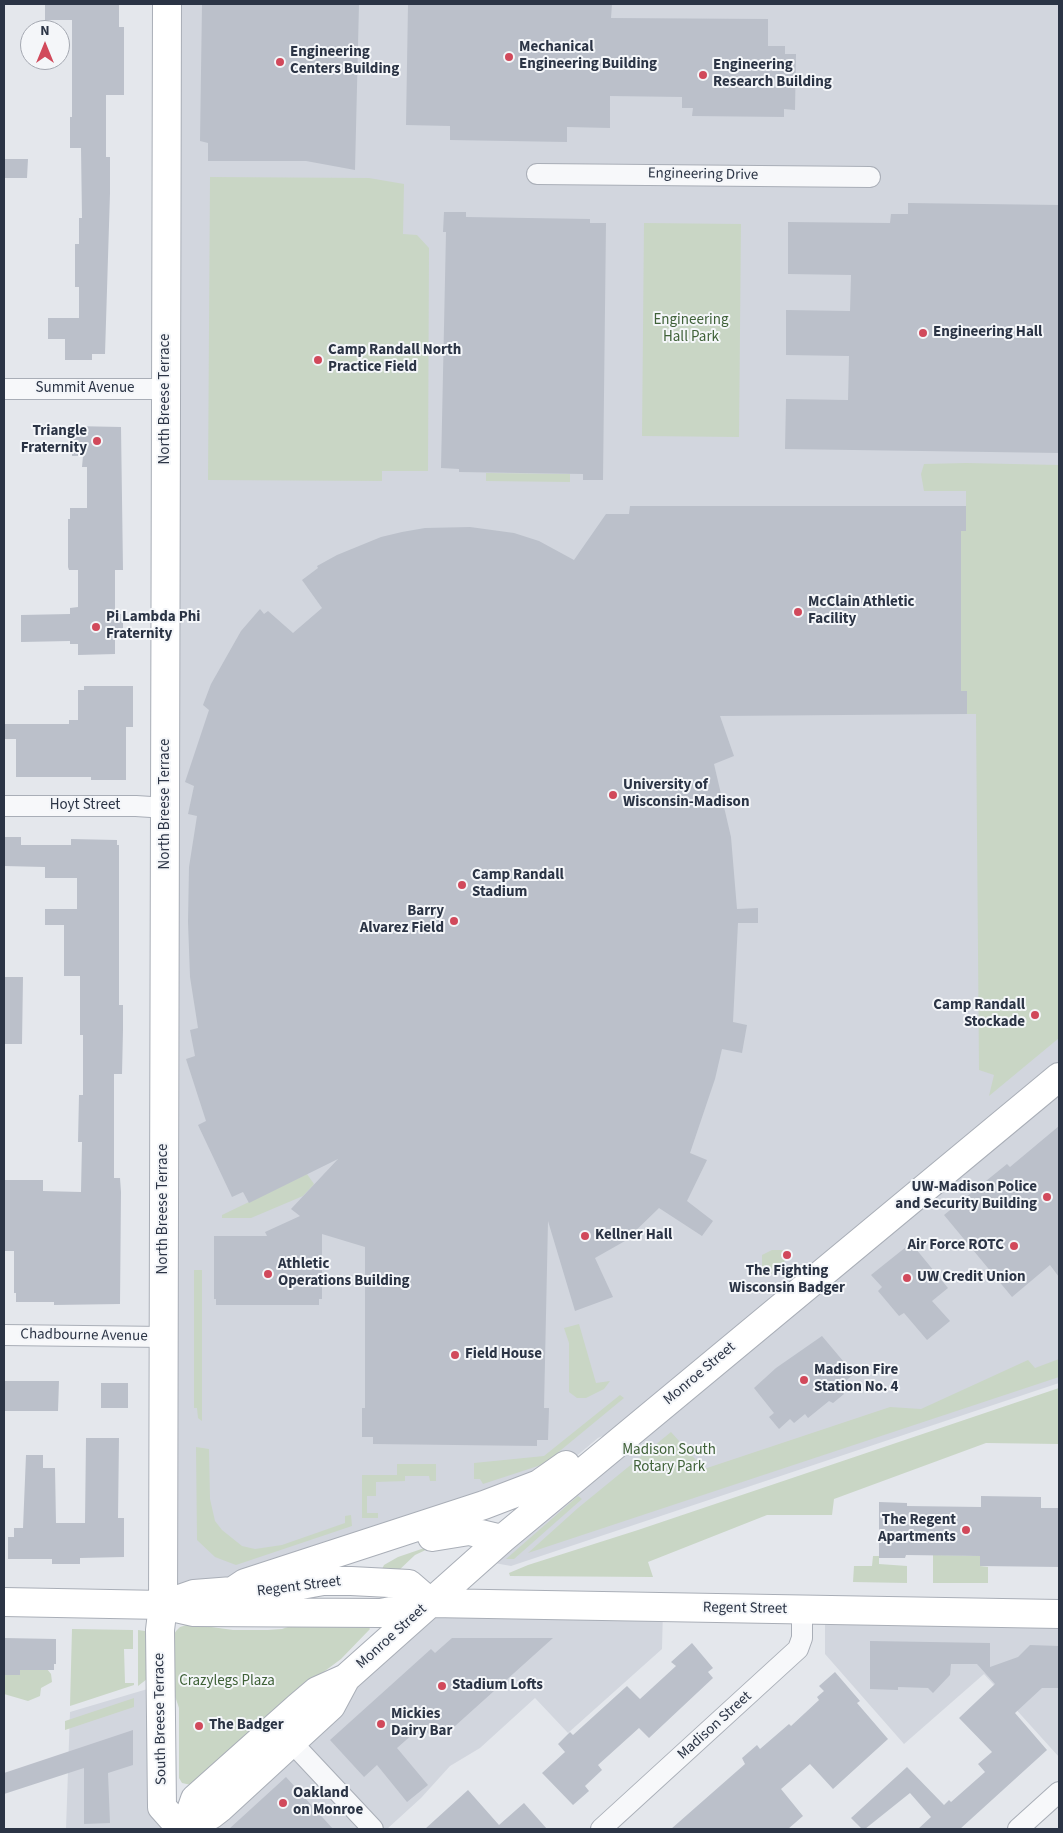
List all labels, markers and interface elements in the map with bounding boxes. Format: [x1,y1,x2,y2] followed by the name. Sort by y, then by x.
[20,20,70,70] north arrow
[40,21,50,41] text: N
[519,39,657,74] place label: Mechanical Engineering Building
[290,44,399,79] place label: Engineering Centers Building
[503,51,515,63] marker: Mechanical Engineering Building
[274,56,286,68] marker: Engineering Centers Building
[713,57,832,92] place label: Engineering Research Building
[697,69,709,81] marker: Engineering Research Building
[648,165,758,185] street label: Engineering Drive
[653,312,729,347] park label: Engineering Hall Park
[933,324,1042,342] place label: Engineering Hall
[917,327,929,339] marker: Engineering Hall
[157,334,175,464] street label: North Breese Terrace
[328,342,461,377] place label: Camp Randall North Practice Field
[312,354,324,366] marker: Camp Randall North Practice Field
[35,380,135,398] street label: Summit Avenue
[21,423,87,458] place label: Triangle Fraternity
[91,435,103,447] marker: Triangle Fraternity
[808,594,915,629] place label: McClain Athletic Facility
[792,606,804,618] marker: McClain Athletic Facility
[106,609,200,644] place label: Pi Lambda Phi Fraternity
[90,621,102,633] marker: Pi Lambda Phi Fraternity
[157,739,175,869] street label: North Breese Terrace
[623,777,749,812] place label: University of Wisconsin-Madison
[607,789,619,801] marker: University of Wisconsin-Madison
[50,797,120,815] street label: Hoyt Street
[472,867,564,902] place label: Camp Randall Stadium
[456,879,468,891] marker: Camp Randall Stadium
[360,903,444,938] place label: Barry Alvarez Field
[448,915,460,927] marker: Barry Alvarez Field
[933,997,1025,1032] place label: Camp Randall Stockade
[1029,1009,1041,1021] marker: Camp Randall Stockade
[155,1144,173,1274] street label: North Breese Terrace
[895,1179,1037,1214] place label: UW-Madison Police and Security Building
[1041,1191,1053,1203] marker: UW-Madison Police and Security Building
[595,1227,672,1245] place label: Kellner Hall
[579,1230,591,1242] marker: Kellner Hall
[908,1237,1004,1255] place label: Air Force ROTC
[1008,1240,1020,1252] marker: Air Force ROTC
[781,1249,793,1261] marker: The Fighting Wisconsin Badger
[278,1256,410,1291] place label: Athletic Operations Building
[729,1263,845,1298] place label: The Fighting Wisconsin Badger
[262,1268,274,1280] marker: Athletic Operations Building
[917,1269,1026,1287] place label: UW Credit Union
[901,1272,913,1284] marker: UW Credit Union
[20,1326,148,1346] street label: Chadbourne Avenue
[660,1339,740,1409] street label: Monroe Street
[465,1346,542,1364] place label: Field House
[449,1349,461,1361] marker: Field House
[814,1362,898,1397] place label: Madison Fire Station No. 4
[798,1374,810,1386] marker: Madison Fire Station No. 4
[622,1442,716,1477] park label: Madison South Rotary Park
[878,1512,956,1547] place label: The Regent Apartments
[960,1524,972,1536] marker: The Regent Apartments
[256,1573,342,1601] street label: Regent Street
[703,1599,787,1619] street label: Regent Street
[353,1601,431,1673] street label: Monroe Street
[151,1653,171,1785] street label: South Breese Terrace
[179,1673,275,1691] park label: Crazylegs Plaza
[452,1677,543,1695] place label: Stadium Lofts
[436,1680,448,1692] marker: Stadium Lofts
[674,1688,756,1764] street label: Madison Street
[391,1706,452,1741] place label: Mickies Dairy Bar
[209,1717,284,1735] place label: The Badger
[375,1718,387,1730] marker: Mickies Dairy Bar
[193,1720,205,1732] marker: The Badger
[293,1785,363,1820] place label: Oakland on Monroe
[277,1797,289,1809] marker: Oakland on Monroe

